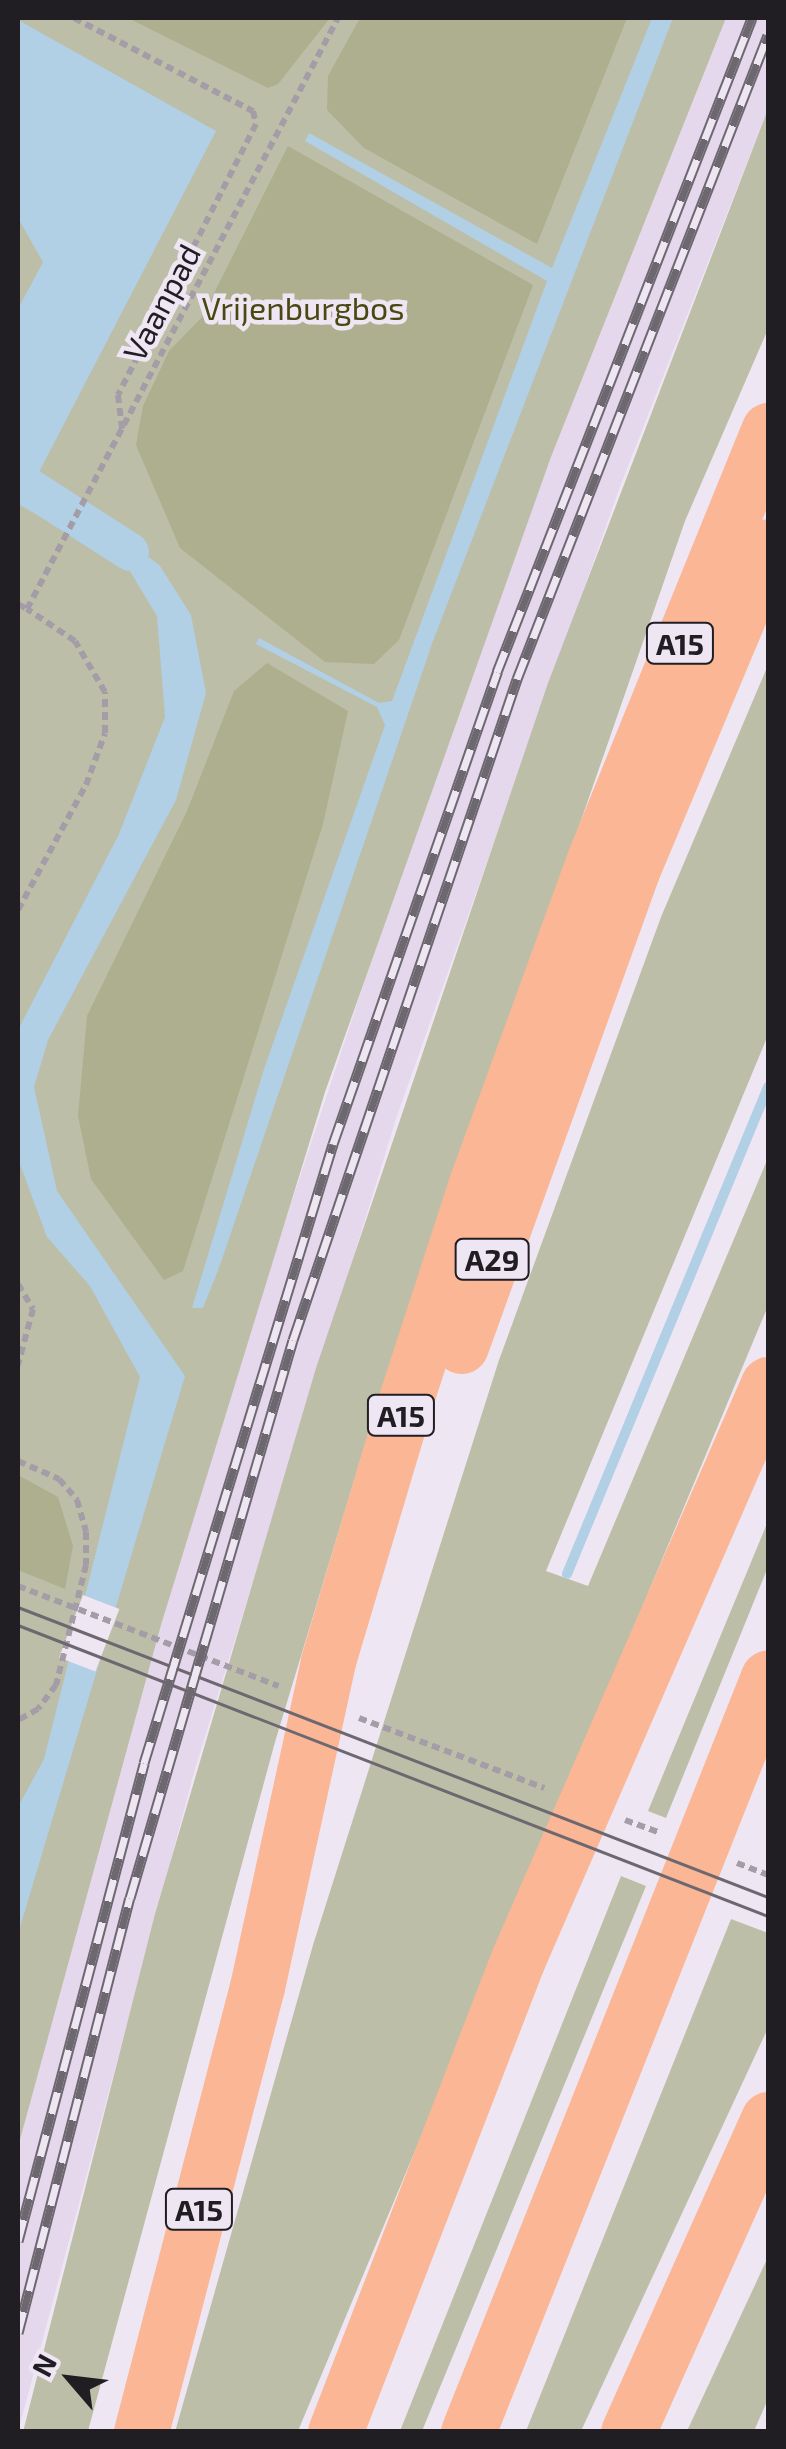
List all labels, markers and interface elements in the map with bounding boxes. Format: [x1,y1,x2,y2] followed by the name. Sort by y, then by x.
[114,237,208,367] street label: Vaanpad
[202,288,404,326] park label: Vrijenburgbos
[645,618,715,668] road number: A15
[454,1234,530,1284] road number: A29
[366,1390,436,1440] road number: A15
[164,2184,234,2234] road number: A15
[20,2329,120,2429] north arrow
[24,2348,63,2382] text: N

